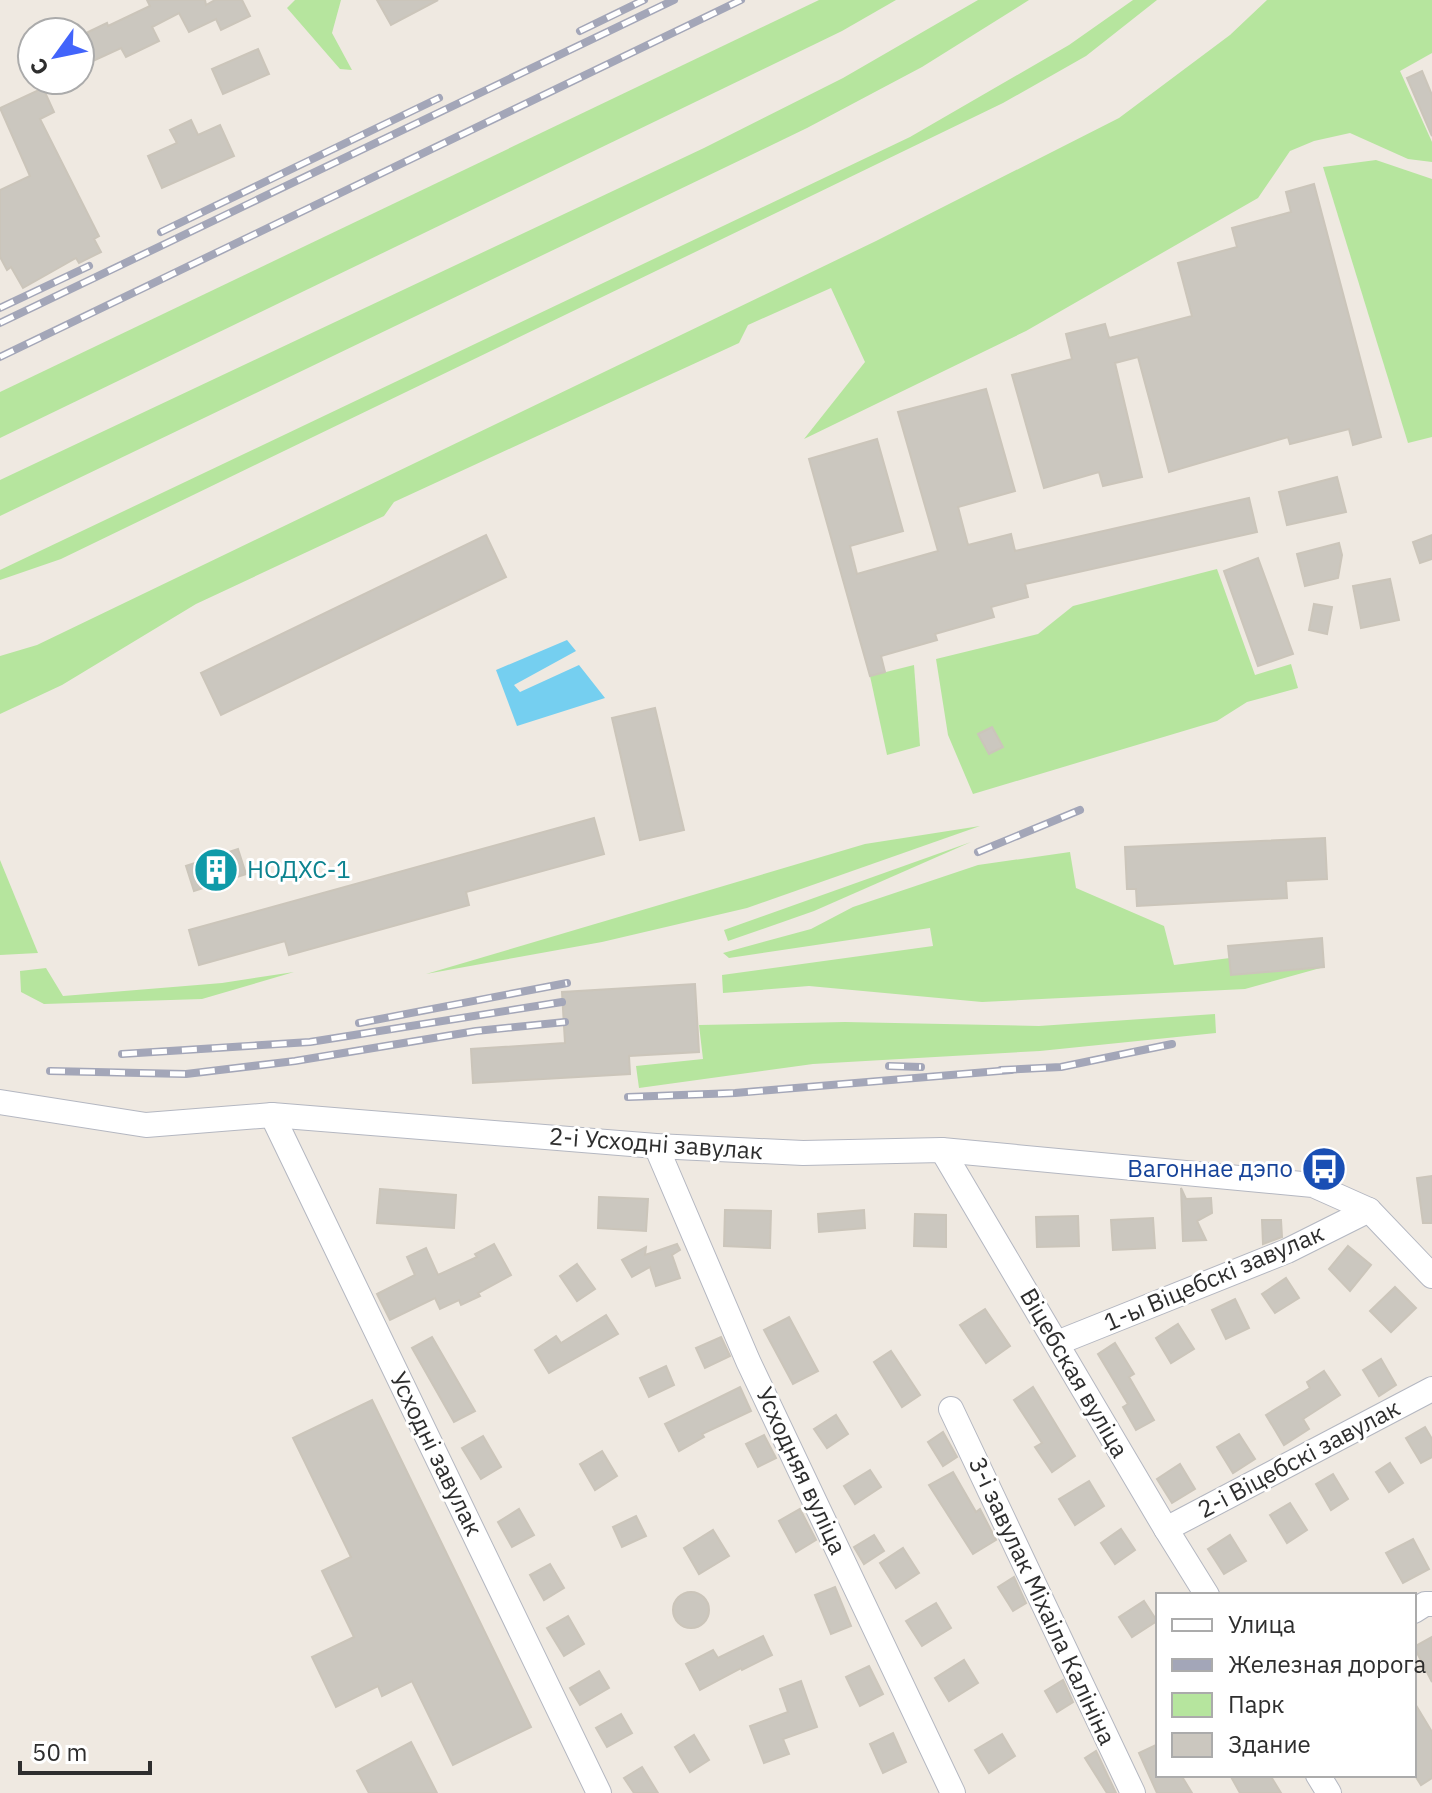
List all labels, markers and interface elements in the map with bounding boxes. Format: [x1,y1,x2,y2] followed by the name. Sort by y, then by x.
[16,16,96,96] north arrow
[23,53,55,81] text: С
[192,846,240,894] building icon: НОДХС-1
[247,853,351,885] place label: НОДХС-1
[548,1120,764,1166] street label: 2-і Усходні завулак
[1300,1145,1348,1193] bus stop icon: Вагоннае дэпо
[1127,1152,1293,1184] place label: Вагоннае дэпо
[1099,1216,1328,1338] street label: 1-ы Віцебскі завулак
[1013,1282,1137,1463] street label: Віцебская вуліца
[383,1366,490,1541] street label: Усходні завулак
[749,1382,855,1560] street label: Усходняя вуліца
[1192,1391,1405,1525] street label: 2-і Віцебскі завулак
[962,1451,1124,1750] street label: 3-і завулак Міхаіла Калініна
[1156,1593,1416,1777] legend
[1228,1608,1296,1640] text: Улица
[1228,1648,1426,1680] text: Железная дорога
[1228,1688,1285,1720] text: Парк
[20,1725,150,1775] scale bar
[1228,1728,1311,1760] text: Здание
[32,1736,87,1768] text: 50 m

